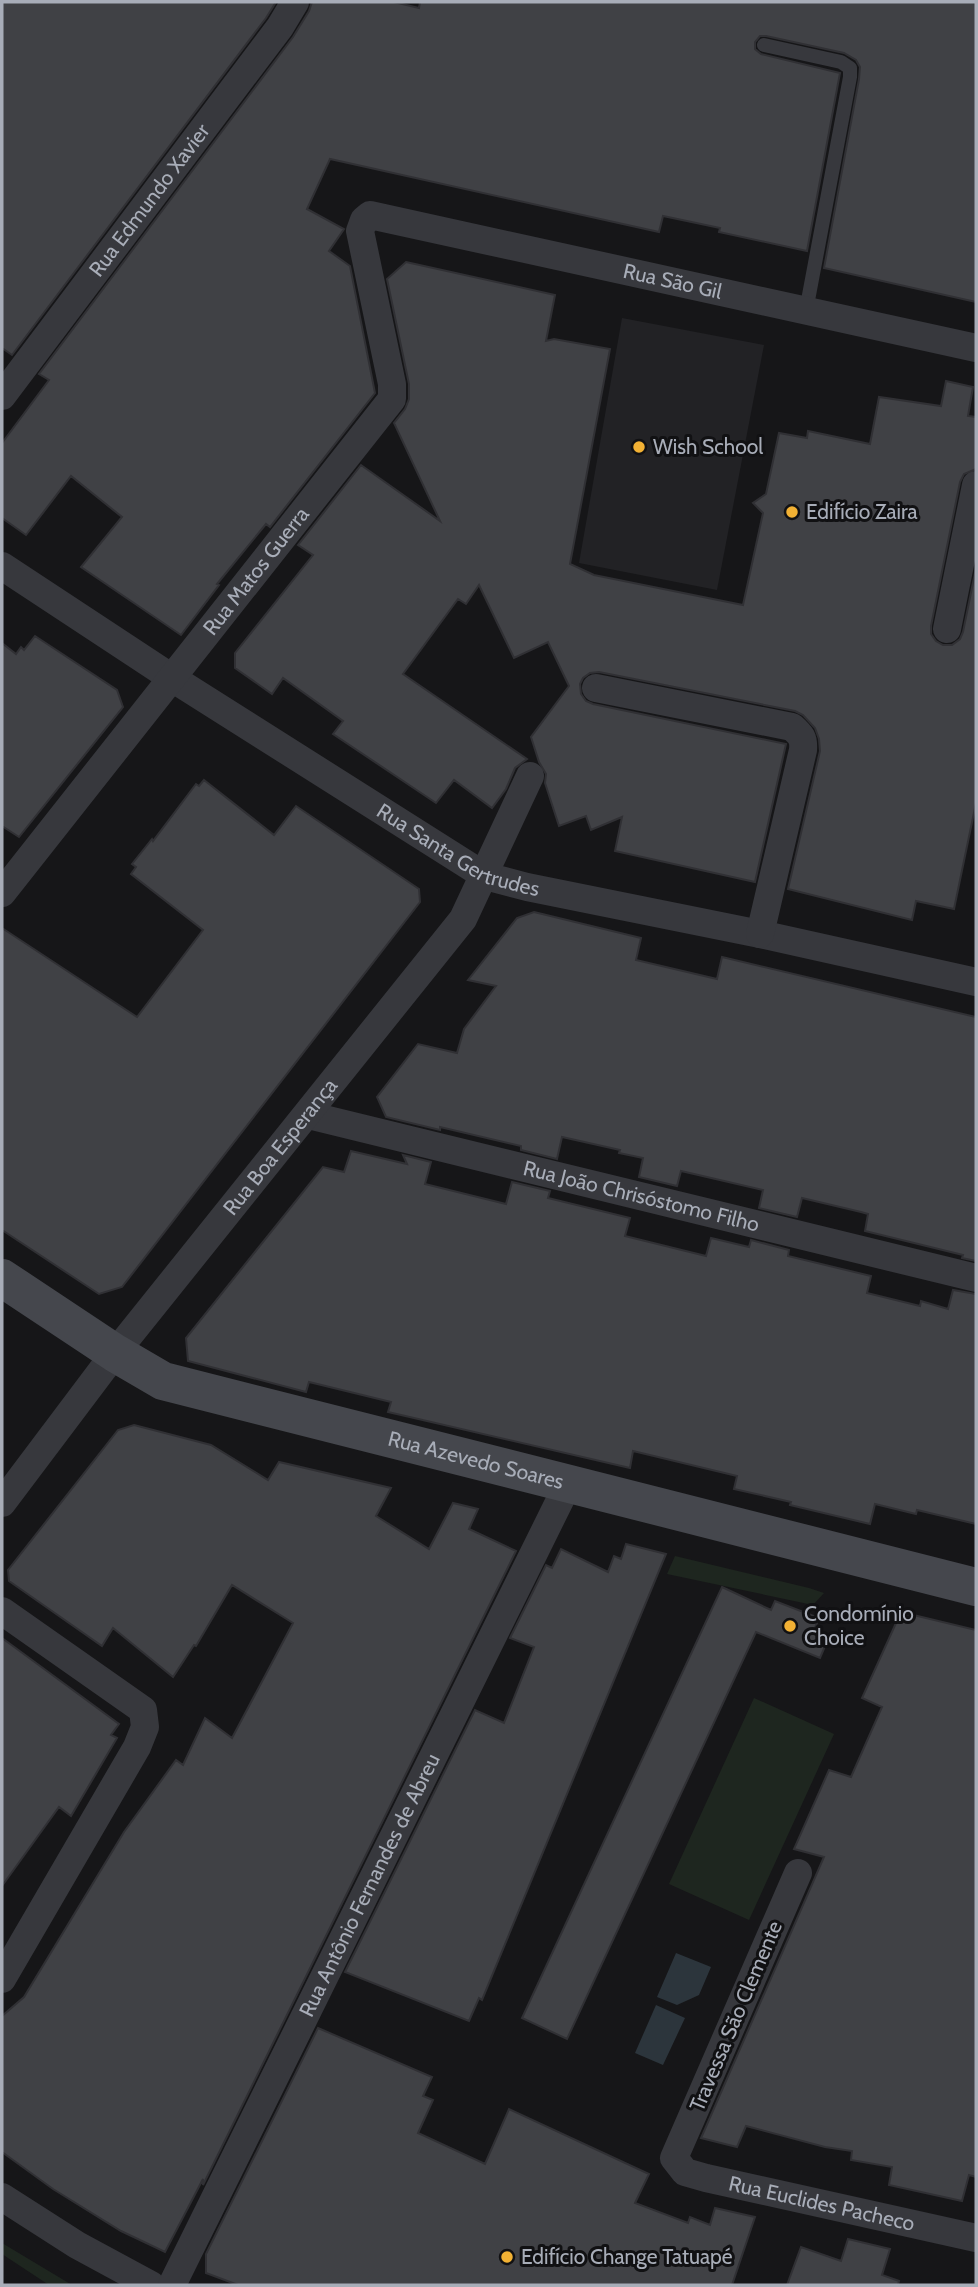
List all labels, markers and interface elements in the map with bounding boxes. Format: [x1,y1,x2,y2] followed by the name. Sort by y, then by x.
[83,118,215,281] street label: Rua Edmundo Xavier
[621,258,724,304] street label: Rua São Gil
[653,434,763,459] place label: Wish School
[631,439,647,455] marker: Wish School
[806,499,918,524] place label: Edifício Zaira
[197,502,314,640] street label: Rua Matos Guerra
[784,504,800,520] marker: Edifício Zaira
[372,798,542,901] street label: Rua Santa Gertrudes
[218,1073,342,1220] street label: Rua Boa Esperança
[521,1155,762,1237] street label: Rua João Chrisóstomo Filho
[386,1426,567,1494] street label: Rua Azevedo Soares
[804,1601,914,1650] place label: Condomínio Choice
[782,1618,798,1634] marker: Condomínio Choice
[294,1749,445,2021] street label: Rua Antônio Fernandes de Abreu
[684,1917,787,2115] street label: Travessa São Clemente
[726,2170,917,2236] street label: Rua Euclides Pacheco
[521,2244,733,2269] place label: Edifício Change Tatuapé
[499,2249,515,2265] marker: Edifício Change Tatuapé

